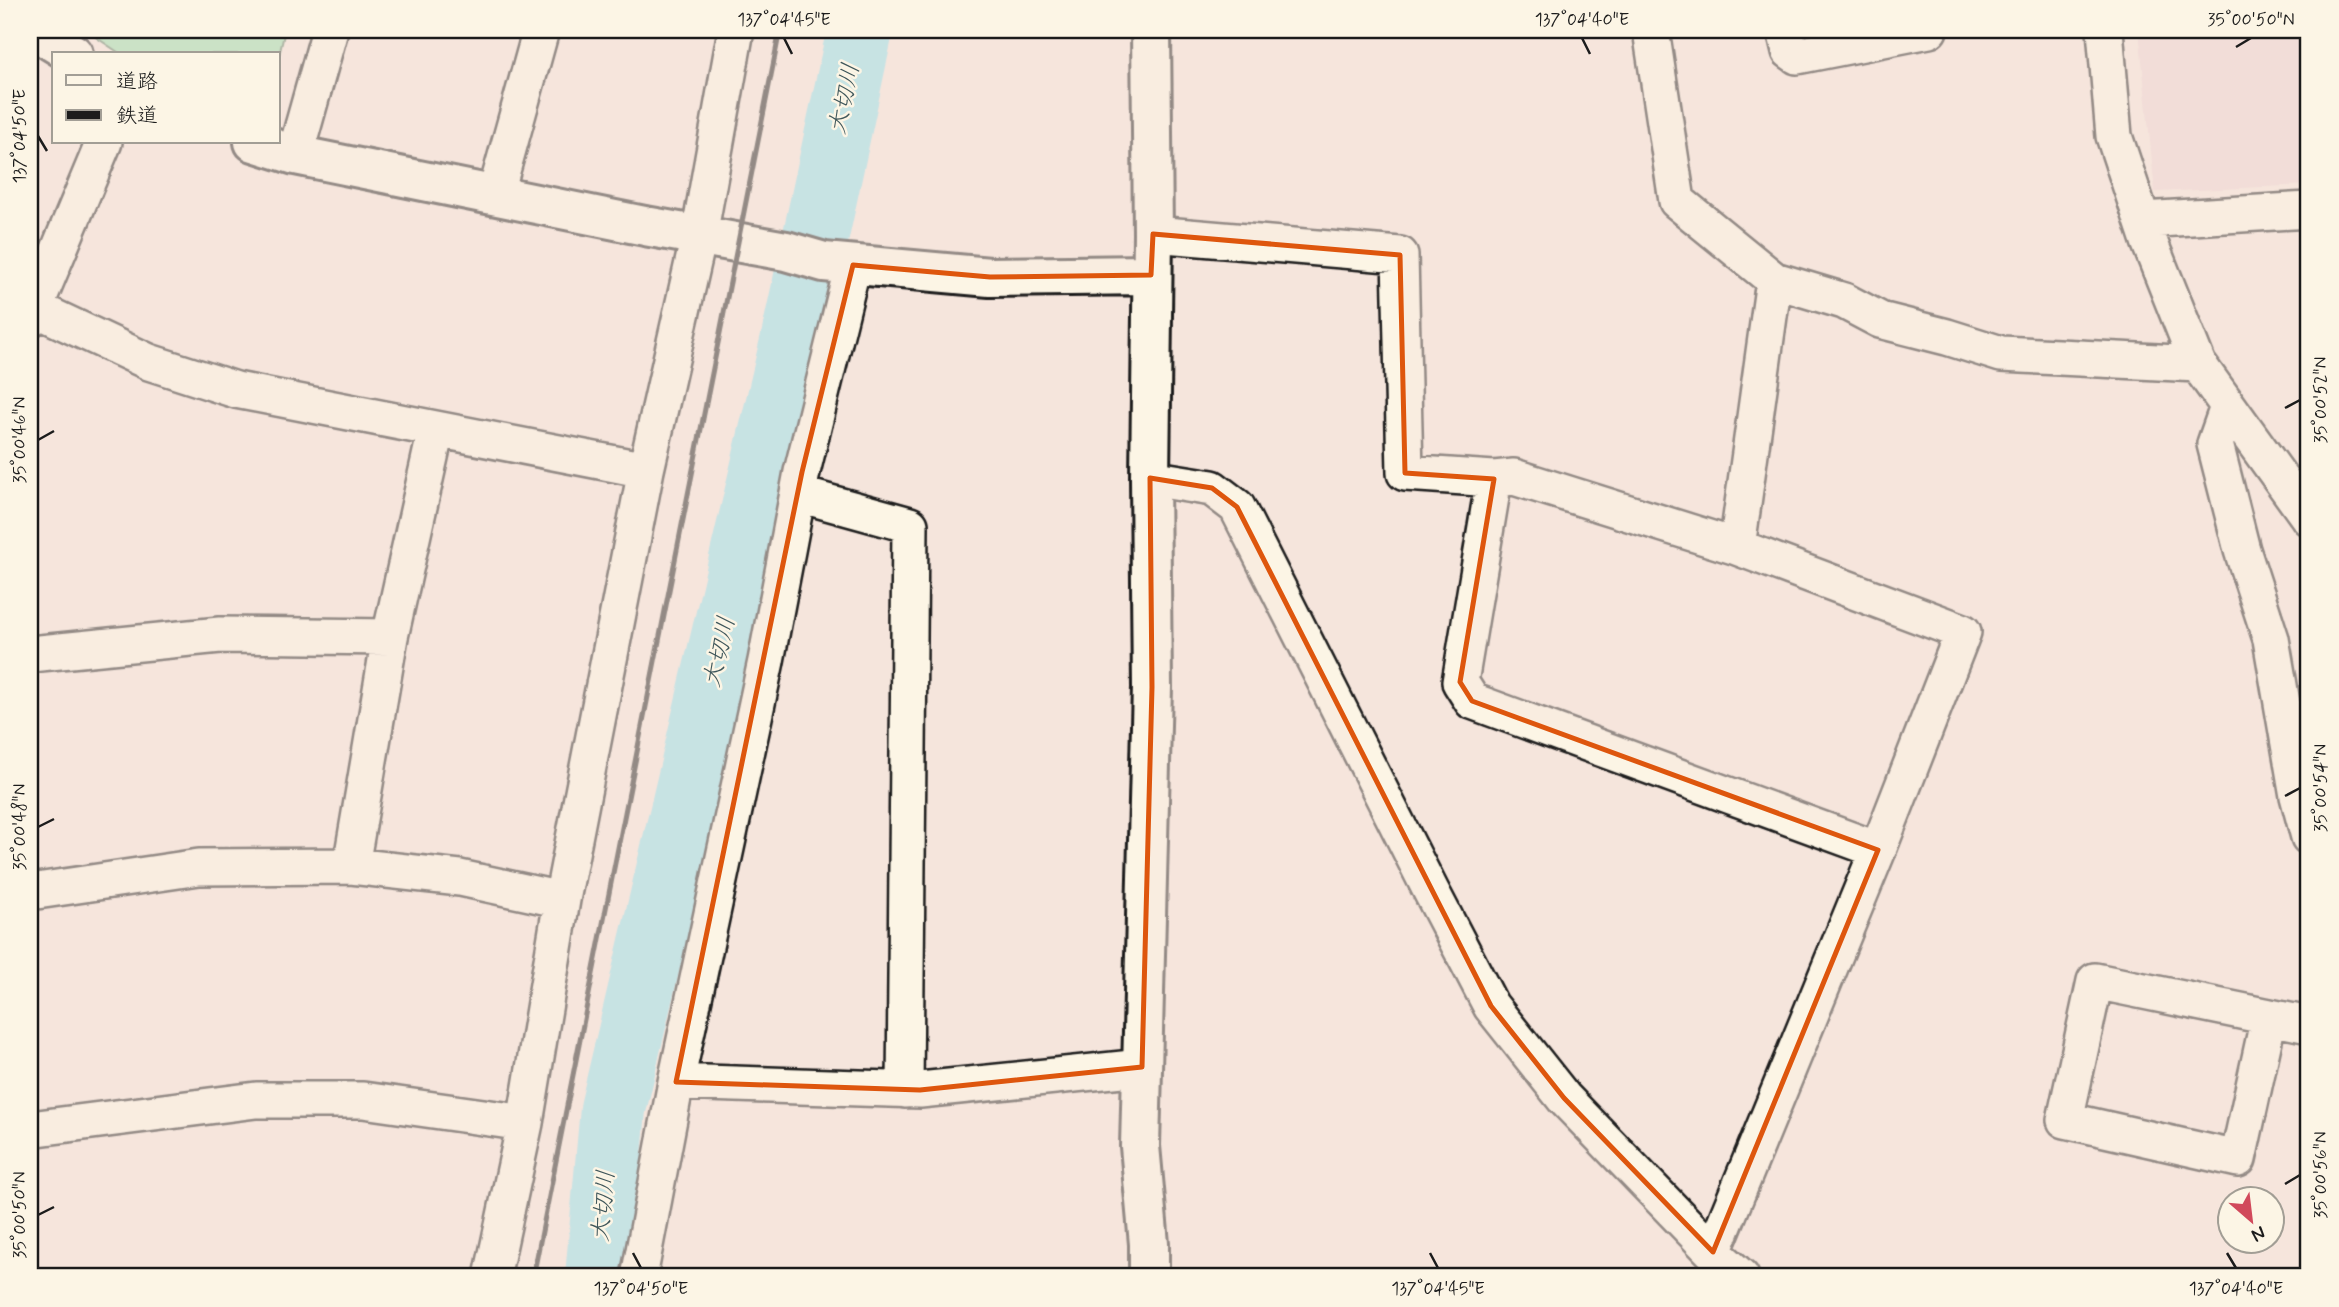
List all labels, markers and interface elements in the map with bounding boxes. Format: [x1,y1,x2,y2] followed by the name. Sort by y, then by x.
[737,8,831,32] text: 137°04'45"E
[1535,8,1629,32] text: 137°04'40"E
[2207,8,2295,32] text: 35°00'50"N
[52,52,280,144] legend
[822,61,868,137] water label: 大切川
[116,68,158,96] text: 道路
[8,89,32,183] text: 137°04'50"E
[116,102,158,130] text: 鉄道
[2309,357,2333,443] text: 35°00'52"N
[8,397,32,483] text: 35°00'46"N
[697,613,743,691] water label: 大切川
[2309,744,2333,832] text: 35°00'54"N
[8,784,32,870] text: 35°00'48"N
[2309,1131,2333,1219] text: 35°00'56"N
[585,1169,623,1243] water label: 大切川
[8,1171,32,1259] text: 35°00'50"N
[2216,1184,2286,1254] north arrow
[2247,1220,2270,1248] text: N
[594,1277,688,1301] text: 137°04'50"E
[1391,1277,1485,1301] text: 137°04'45"E
[2189,1277,2283,1301] text: 137°04'40"E

